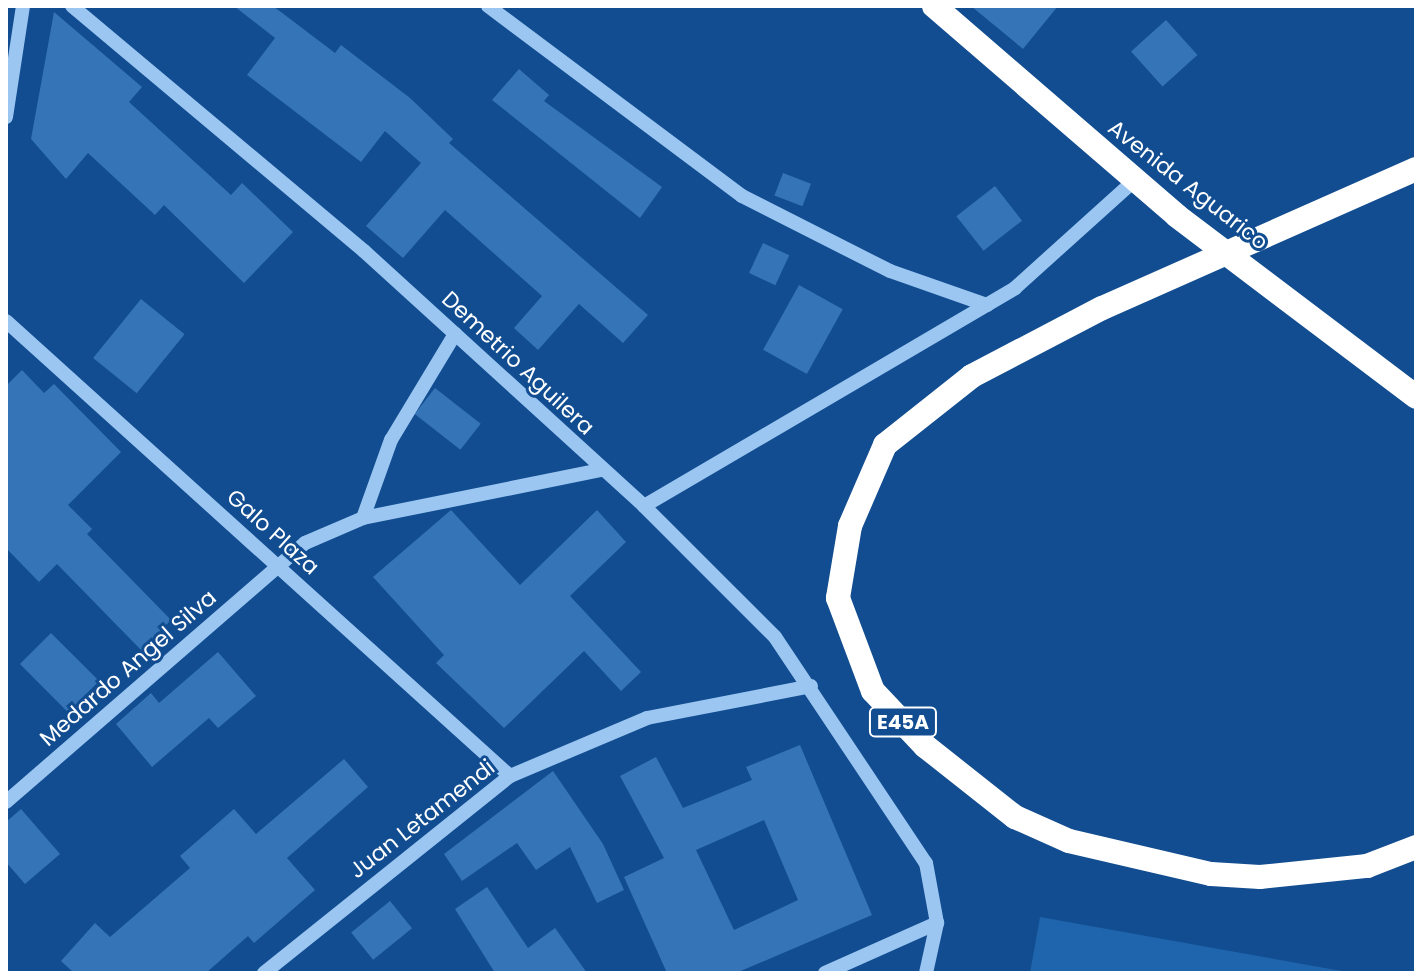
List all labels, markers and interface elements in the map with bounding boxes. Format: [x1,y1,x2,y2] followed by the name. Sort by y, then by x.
[1103,114,1273,256] street label: Avenida Aguarico
[436,286,600,440] street label: Demetrio Aguilera
[221,484,325,580] street label: Galo Plaza
[34,584,222,752] street label: Medardo Angel Silva
[867,706,939,738] road number: E45A
[344,754,500,884] street label: Juan Letamendi

